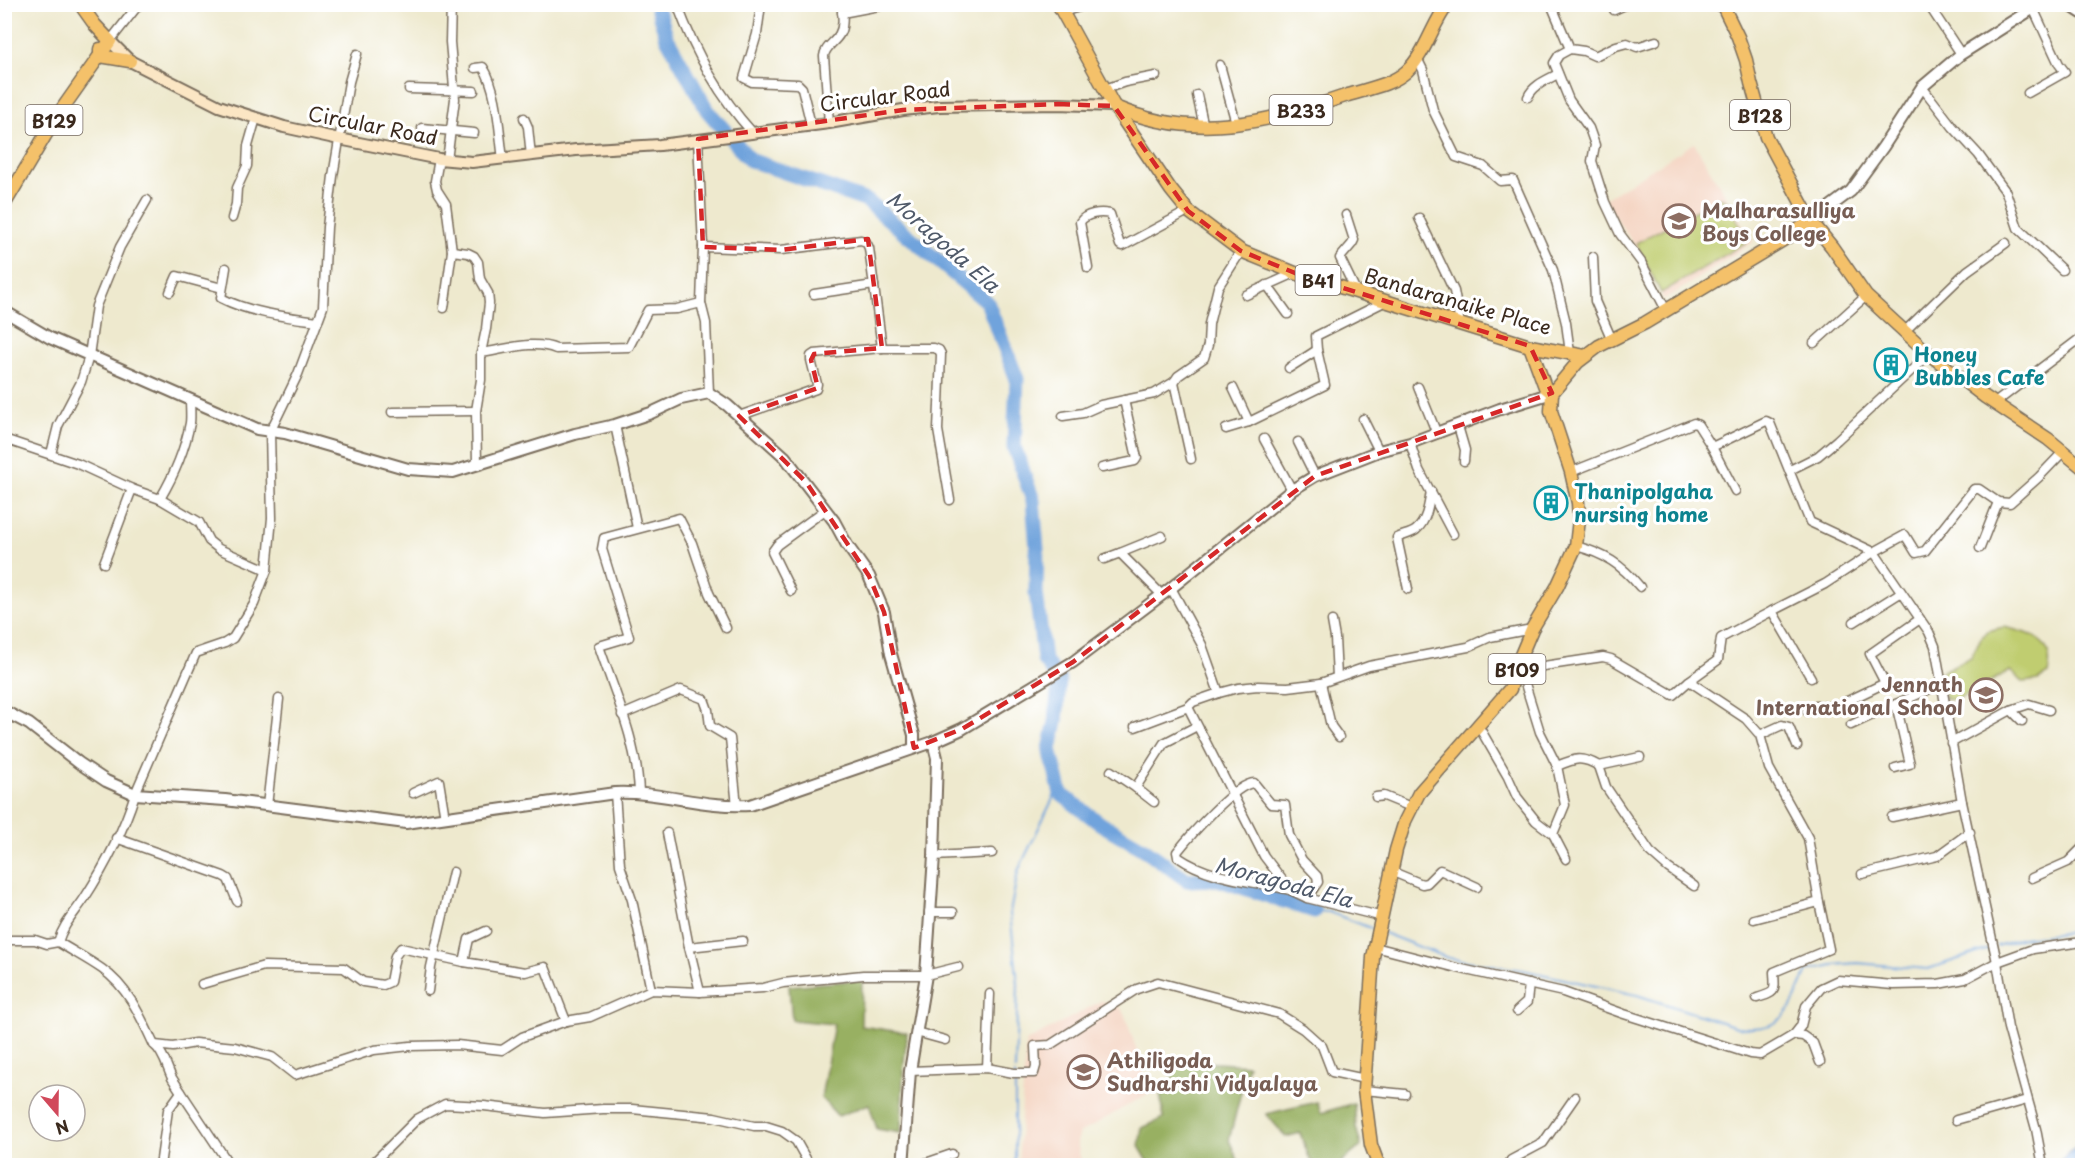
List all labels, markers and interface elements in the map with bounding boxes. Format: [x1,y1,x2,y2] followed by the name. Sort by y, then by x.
[818,73,952,119] street label: Circular Road
[1270,95,1332,125] road number: B233
[306,98,440,152] street label: Circular Road
[1730,100,1790,130] road number: B128
[26,105,82,135] road number: B129
[880,183,1009,300] water label: Moragoda Ela
[1702,195,1855,248] place label: Malharasulliya Boys College
[1661,203,1697,239] school or university icon: Malharasulliya Boys College
[1361,260,1555,342] street label: Bandaranaike Place
[1296,265,1340,295] road number: B41
[1914,339,2045,392] place label: Honey Bubbles Cafe
[1873,347,1909,383] building icon: Honey Bubbles Cafe
[1574,476,1713,529] place label: Thanipolgaha nursing home
[1533,485,1569,521] building icon: Thanipolgaha nursing home
[1488,654,1546,684] road number: B109
[1756,669,1963,722] place label: Jennath International School
[1968,677,2004,713] school or university icon: Jennath International School
[1212,847,1358,915] water label: Moragoda Ela
[1107,1045,1318,1098] place label: Athiligoda Sudharshi Vidyalaya
[1066,1054,1102,1090] school or university icon: Athiligoda Sudharshi Vidyalaya
[27,1083,87,1143] north arrow
[52,1115,73,1141] text: N

